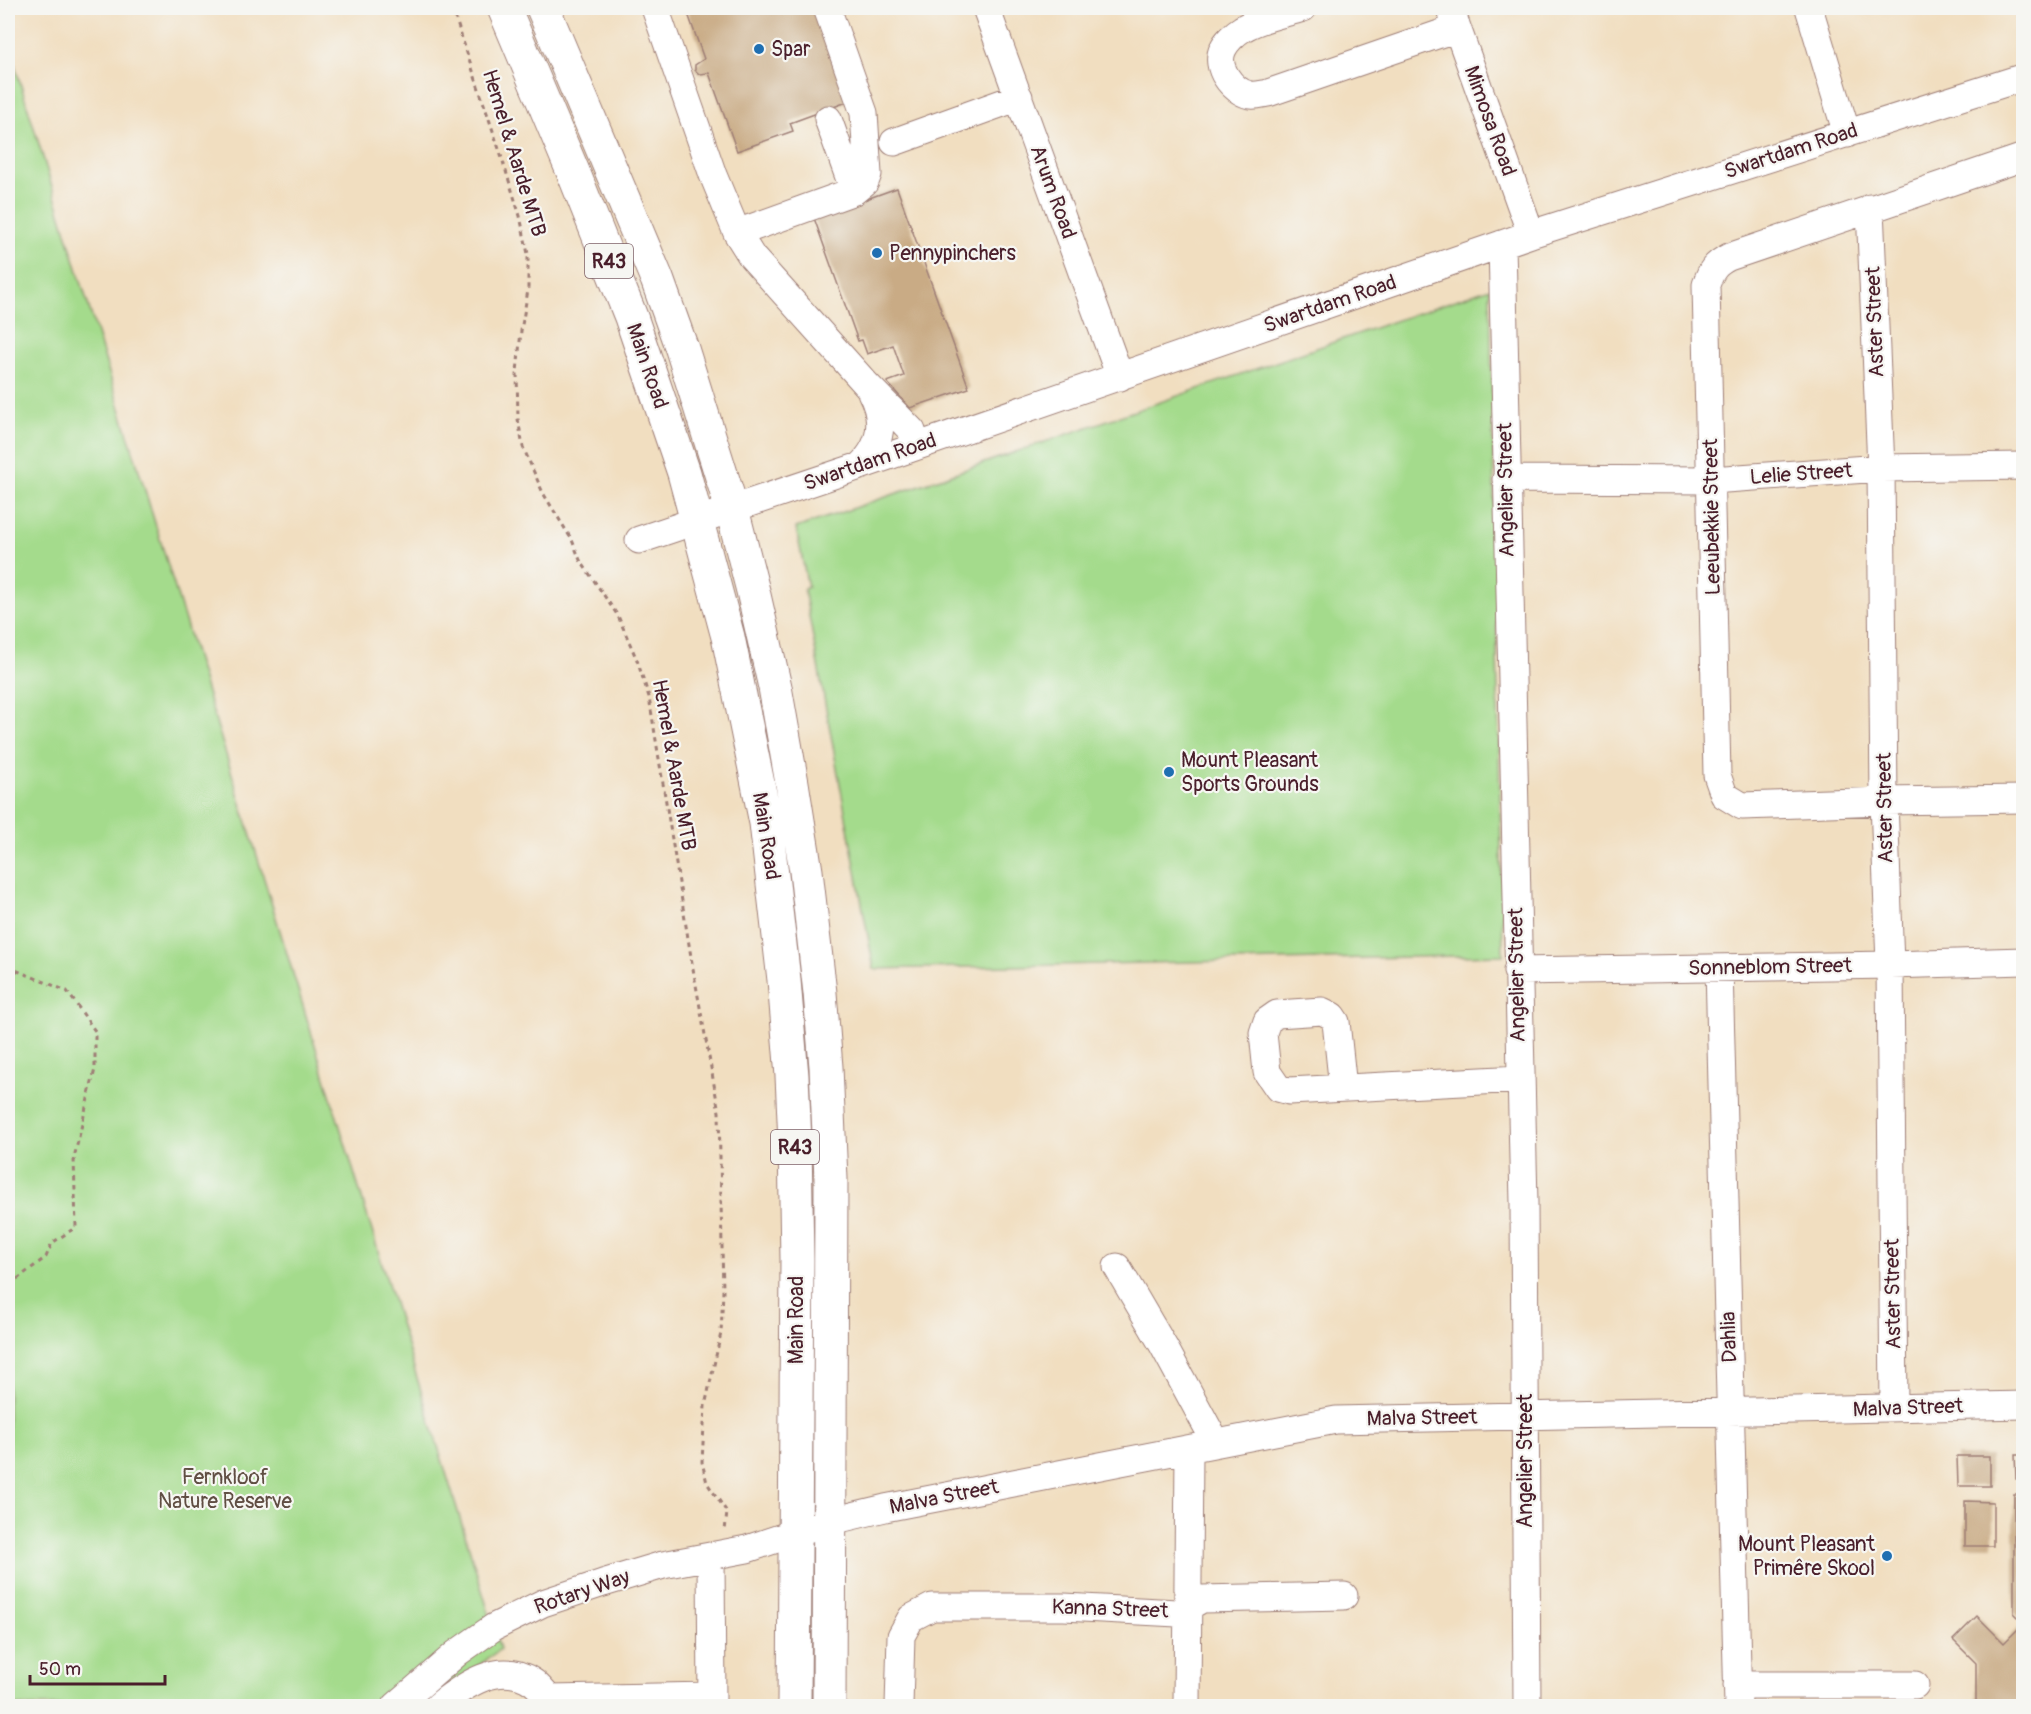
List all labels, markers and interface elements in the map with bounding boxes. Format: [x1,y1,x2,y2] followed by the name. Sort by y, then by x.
[771,36,811,63] place label: Spar
[752,42,766,56] marker: Spar
[1458,62,1522,180] street label: Mimosa Road
[476,66,552,240] street label: Hemel & Aarde MTB
[1721,117,1861,185] street label: Swartdam Road
[1024,141,1082,243] street label: Arum Road
[889,240,1017,267] place label: Pennypinchers
[585,244,633,278] road number: R43
[870,246,884,260] marker: Pennypinchers
[1860,266,1890,378] street label: Aster Street
[1260,269,1400,339] street label: Swartdam Road
[620,320,674,412] street label: Main Road
[1491,422,1521,557] street label: Angelier Street
[800,427,940,497] street label: Swartdam Road
[1697,438,1727,596] street label: Leeubekkie Street
[1749,457,1854,491] street label: Lelie Street
[646,677,702,853] street label: Hemel & Aarde MTB
[1181,747,1319,798] place label: Mount Pleasant Sports Grounds
[1871,752,1899,864] street label: Aster Street
[1162,765,1176,779] marker: Mount Pleasant Sports Grounds
[746,790,786,882] street label: Main Road
[1502,907,1532,1042] street label: Angelier Street
[1688,952,1853,982] street label: Sonneblom Street
[771,1130,819,1164] road number: R43
[1879,1238,1907,1350] street label: Aster Street
[783,1276,810,1364] street label: Main Road
[1715,1311,1743,1363] street label: Dahlia
[1512,1393,1539,1528] street label: Angelier Street
[1852,1393,1964,1423] street label: Malva Street
[1366,1404,1478,1432] street label: Malva Street
[158,1464,293,1515] park label: Fernkloof Nature Reserve
[887,1473,1001,1521] street label: Malva Street
[1738,1531,1876,1582] place label: Mount Pleasant Primêre Skool
[1880,1549,1894,1563] marker: Mount Pleasant Primêre Skool
[531,1563,633,1621] street label: Rotary Way
[1051,1593,1169,1625] street label: Kanna Street
[30,1648,165,1686] scale bar
[39,1658,81,1681] text: 50 m

